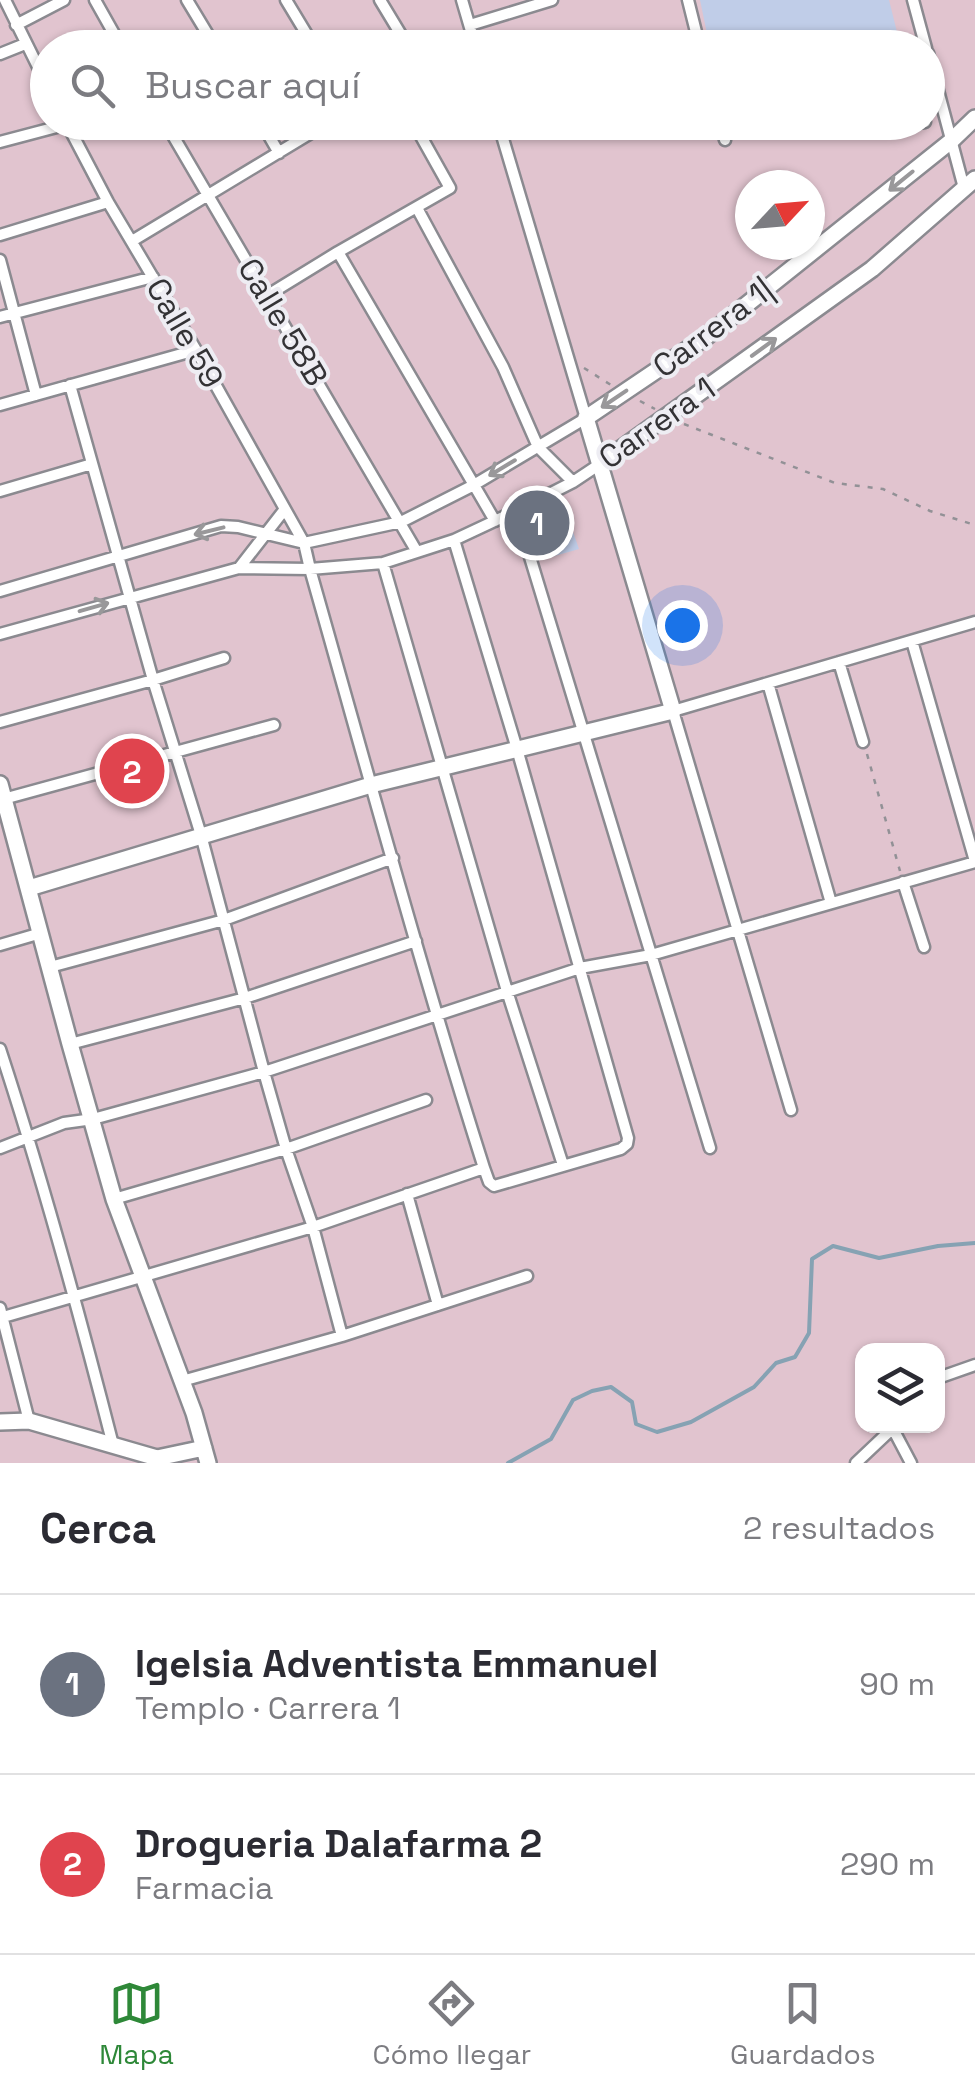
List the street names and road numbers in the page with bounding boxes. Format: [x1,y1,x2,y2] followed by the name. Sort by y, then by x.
[229,251,337,393] street label: Calle 58B
[645,270,781,386] street label: Carrera 1|
[138,271,232,395] street label: Calle 59
[591,368,723,478] street label: Carrera 1

